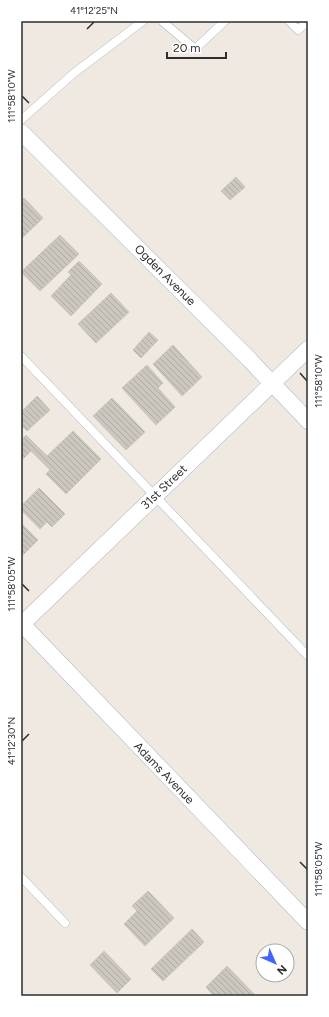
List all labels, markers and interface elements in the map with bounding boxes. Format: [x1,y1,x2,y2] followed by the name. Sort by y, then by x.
[70,4,118,17] text: 41°12'25"N
[167,34,226,60] scale bar
[173,41,201,55] text: 20 m
[5,69,18,123] text: 111°58'10"W
[132,242,199,309] street label: Ogden Avenue
[312,354,325,408] text: 111°58'10"W
[138,461,190,512] street label: 31st Street
[5,556,18,611] text: 111°58'05"W
[5,717,18,765] text: 41°12'30"N
[131,739,197,807] street label: Adams Avenue
[312,841,325,896] text: 111°58'05"W
[255,943,295,983] north arrow
[274,962,289,977] text: N

